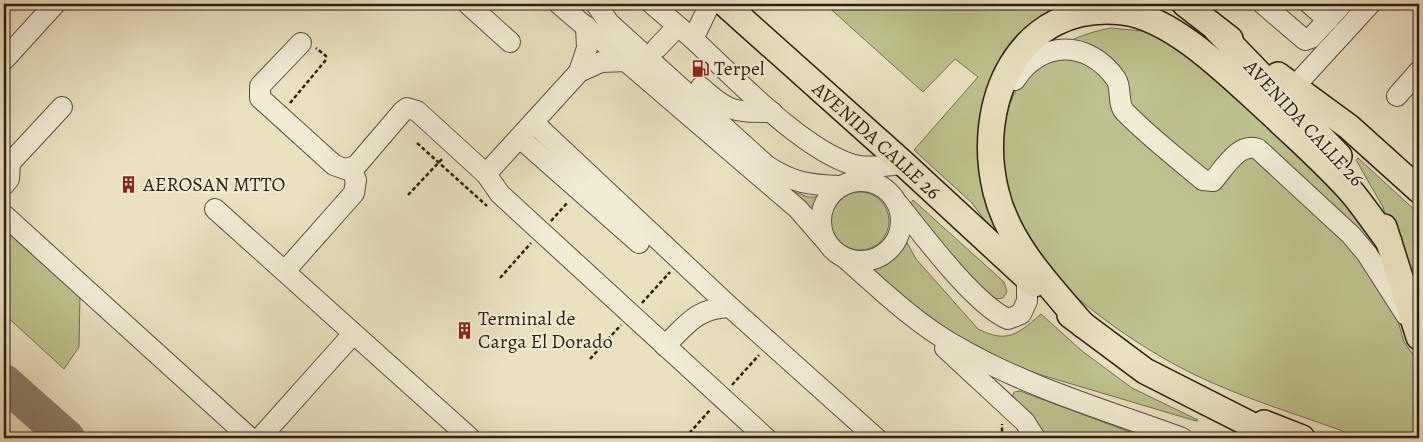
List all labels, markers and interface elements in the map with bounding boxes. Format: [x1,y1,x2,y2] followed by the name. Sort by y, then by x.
[1237,53,1370,192] street label: AVENIDA CALLE 26
[714,55,765,82] place label: Terpel
[690,58,710,78] fuel station icon: Terpel
[806,74,947,205] street label: AVENIDA CALLE 26
[142,171,286,198] place label: AEROSAN MTTO
[119,174,139,194] building icon: AEROSAN MTTO
[478,305,613,355] place label: Terminal de Carga El Dorado
[454,320,474,340] building icon: Terminal de Carga El Dorado

